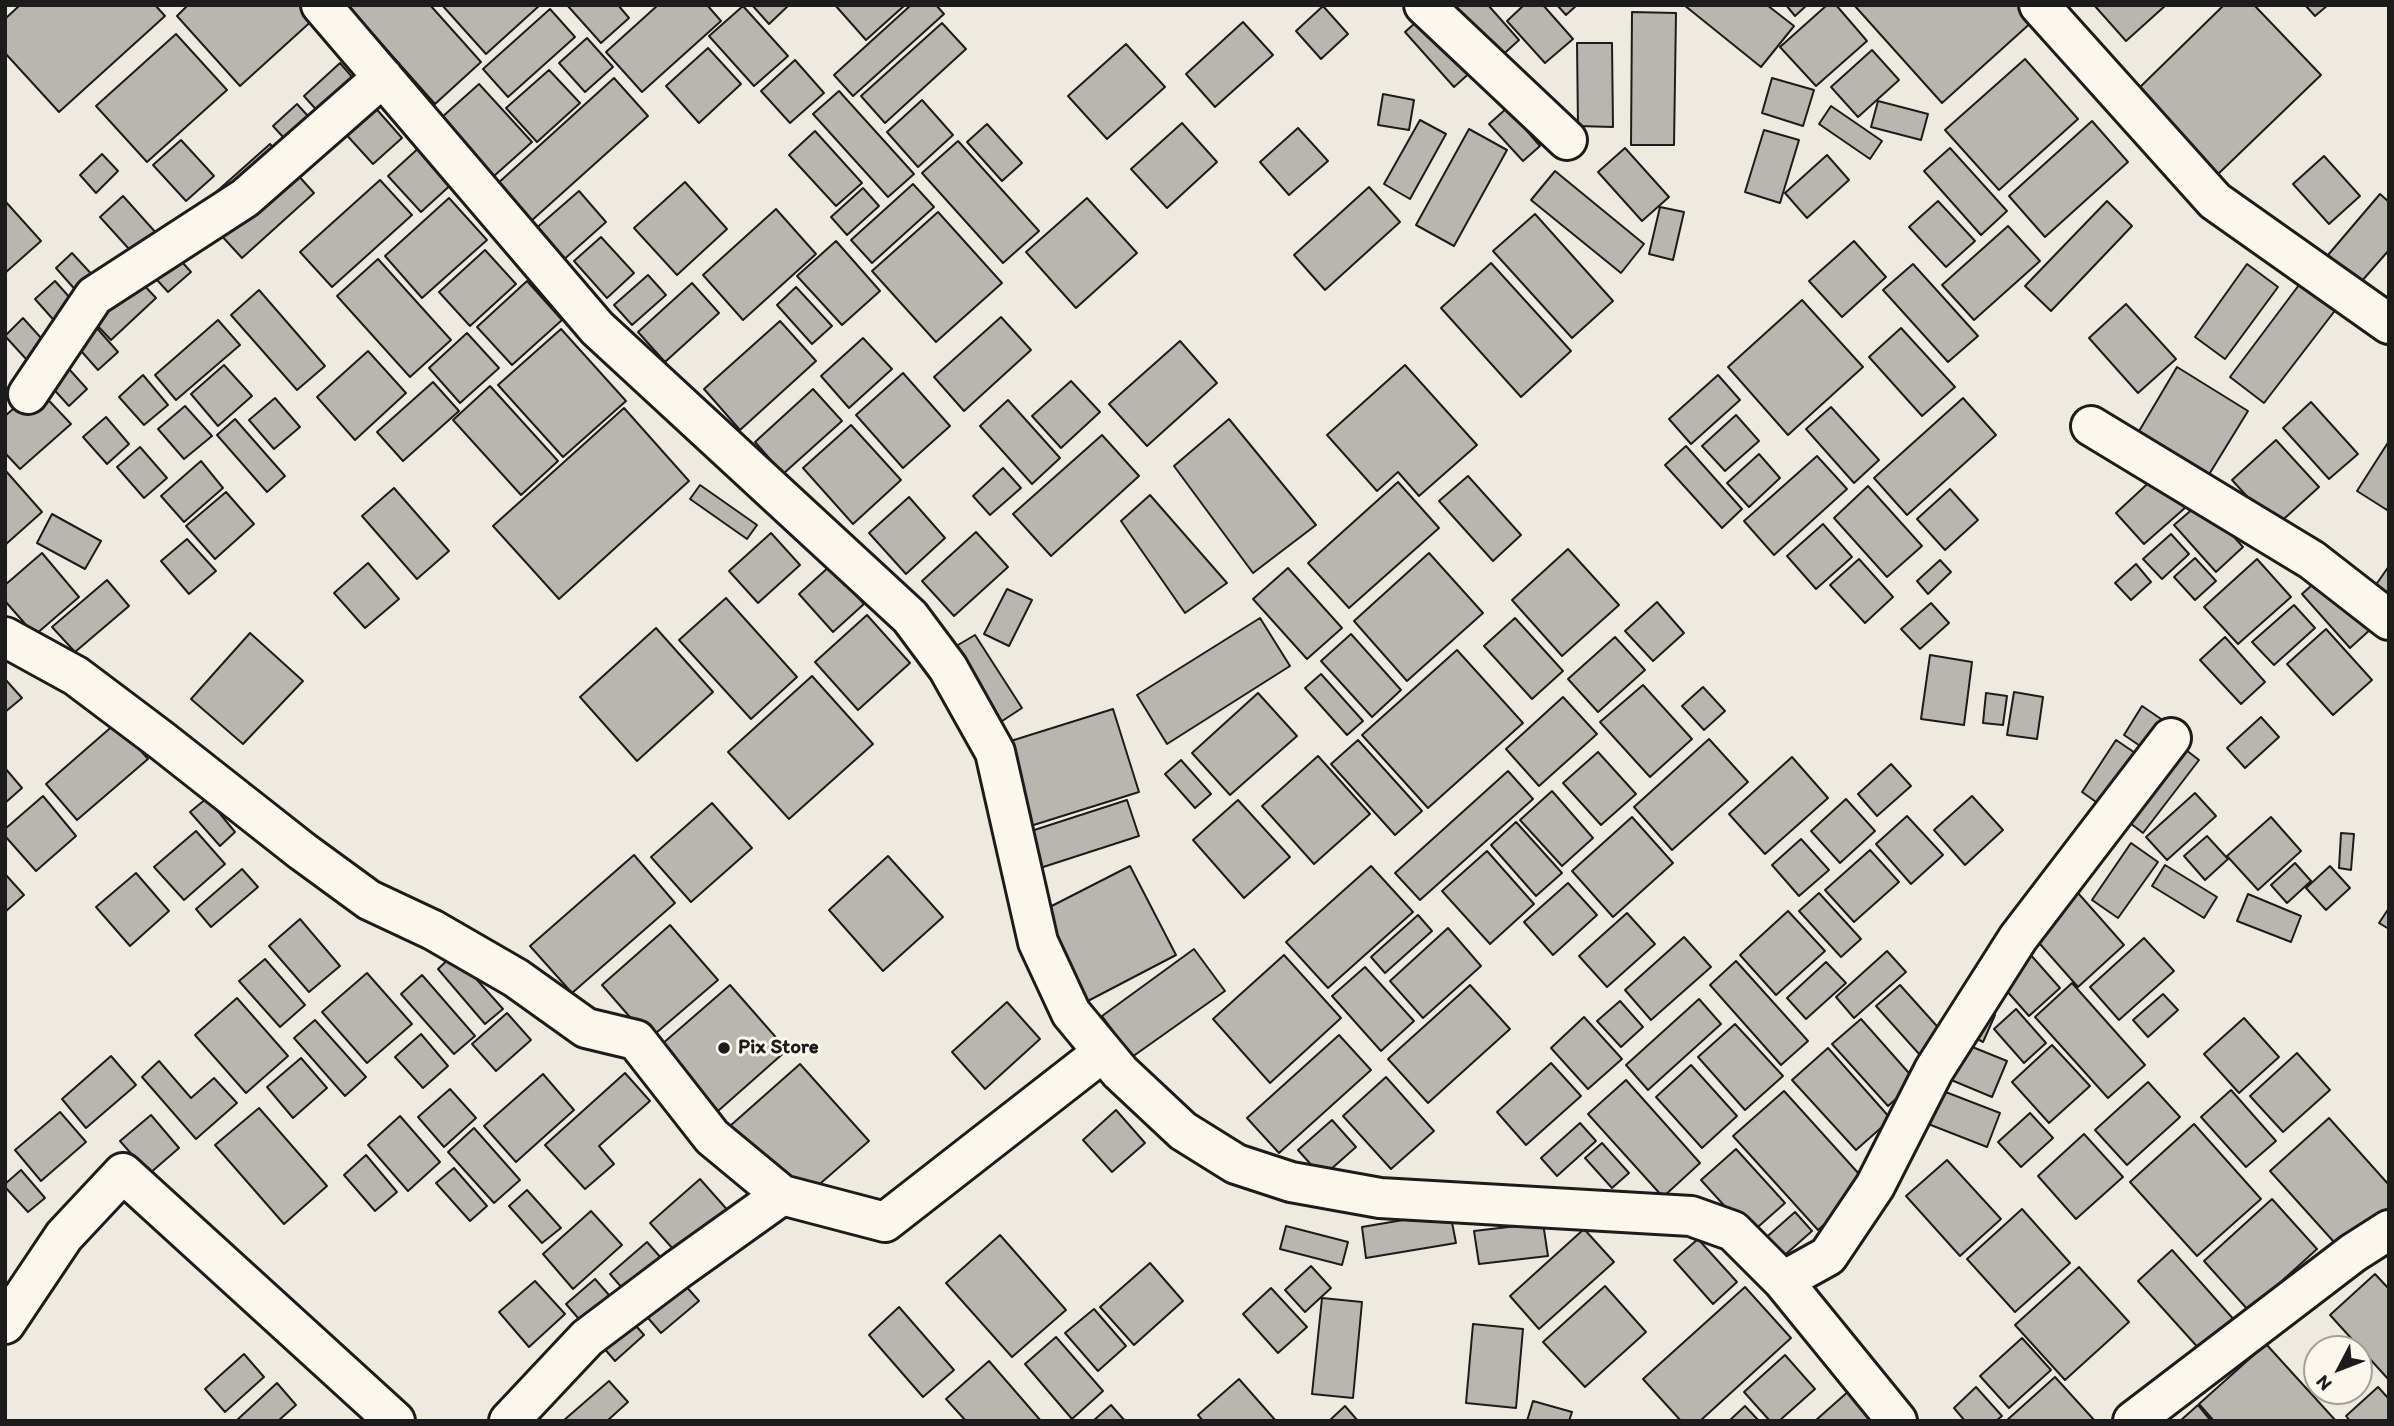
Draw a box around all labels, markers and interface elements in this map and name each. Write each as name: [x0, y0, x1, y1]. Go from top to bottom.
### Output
place label: Pix Store: [738, 1035, 819, 1061]
marker: Pix Store: [716, 1040, 732, 1056]
north arrow: [2303, 1335, 2373, 1405]
text: N: [2311, 1371, 2336, 1396]

